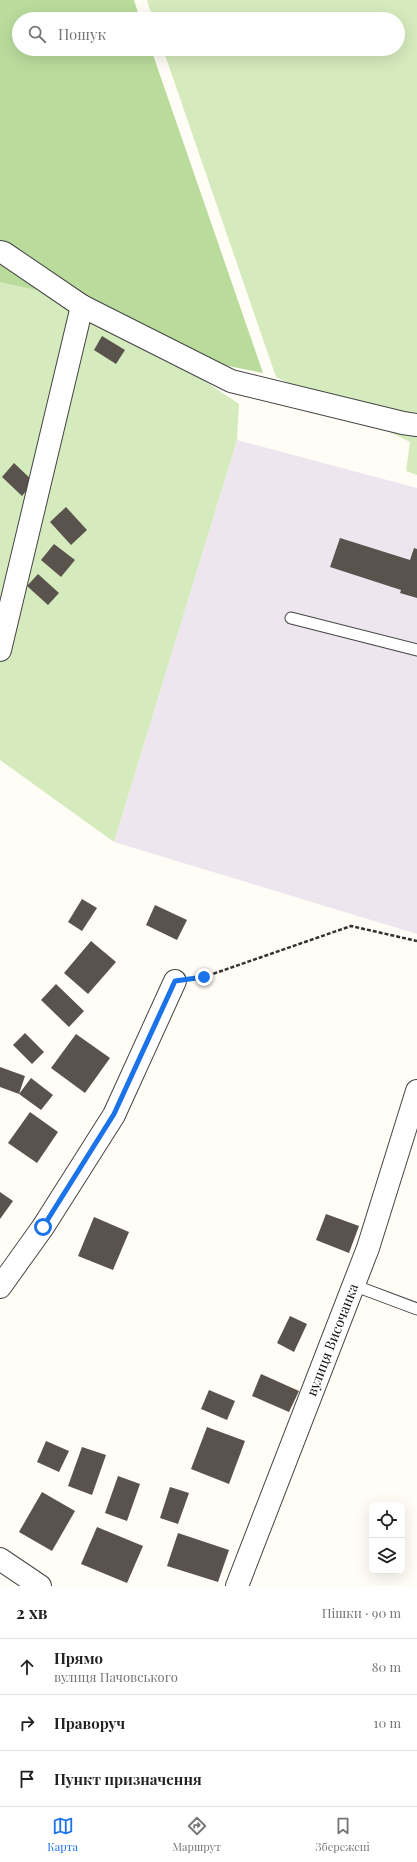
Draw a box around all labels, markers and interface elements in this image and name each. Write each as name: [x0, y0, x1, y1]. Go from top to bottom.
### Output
search box: [12, 12, 405, 56]
icon: search: [26, 23, 48, 45]
text: Пошук: [58, 24, 106, 44]
route end: [195, 968, 213, 986]
route start: [34, 1218, 52, 1236]
street label: вулиця Височанка: [302, 1281, 362, 1399]
map controls: [369, 1502, 405, 1574]
button: locate: [369, 1502, 405, 1538]
button: layers: [369, 1538, 405, 1574]
text: 2 хв: [16, 1601, 48, 1623]
text: Пішки · 90 m: [322, 1604, 401, 1621]
text: Прямо: [54, 1648, 103, 1668]
icon: ahead: [16, 1656, 38, 1678]
text: 80 m: [372, 1658, 401, 1675]
text: вулиця Пачовського: [54, 1668, 178, 1685]
icon: right: [16, 1712, 38, 1734]
text: Праворуч: [54, 1713, 125, 1733]
text: 10 m: [374, 1714, 401, 1731]
icon: arrive: [16, 1768, 38, 1790]
text: Пункт призначення: [54, 1769, 202, 1789]
tab: Карта: [47, 1815, 78, 1854]
tab: Маршрут: [173, 1815, 221, 1854]
tab: Збережені: [316, 1815, 370, 1854]

